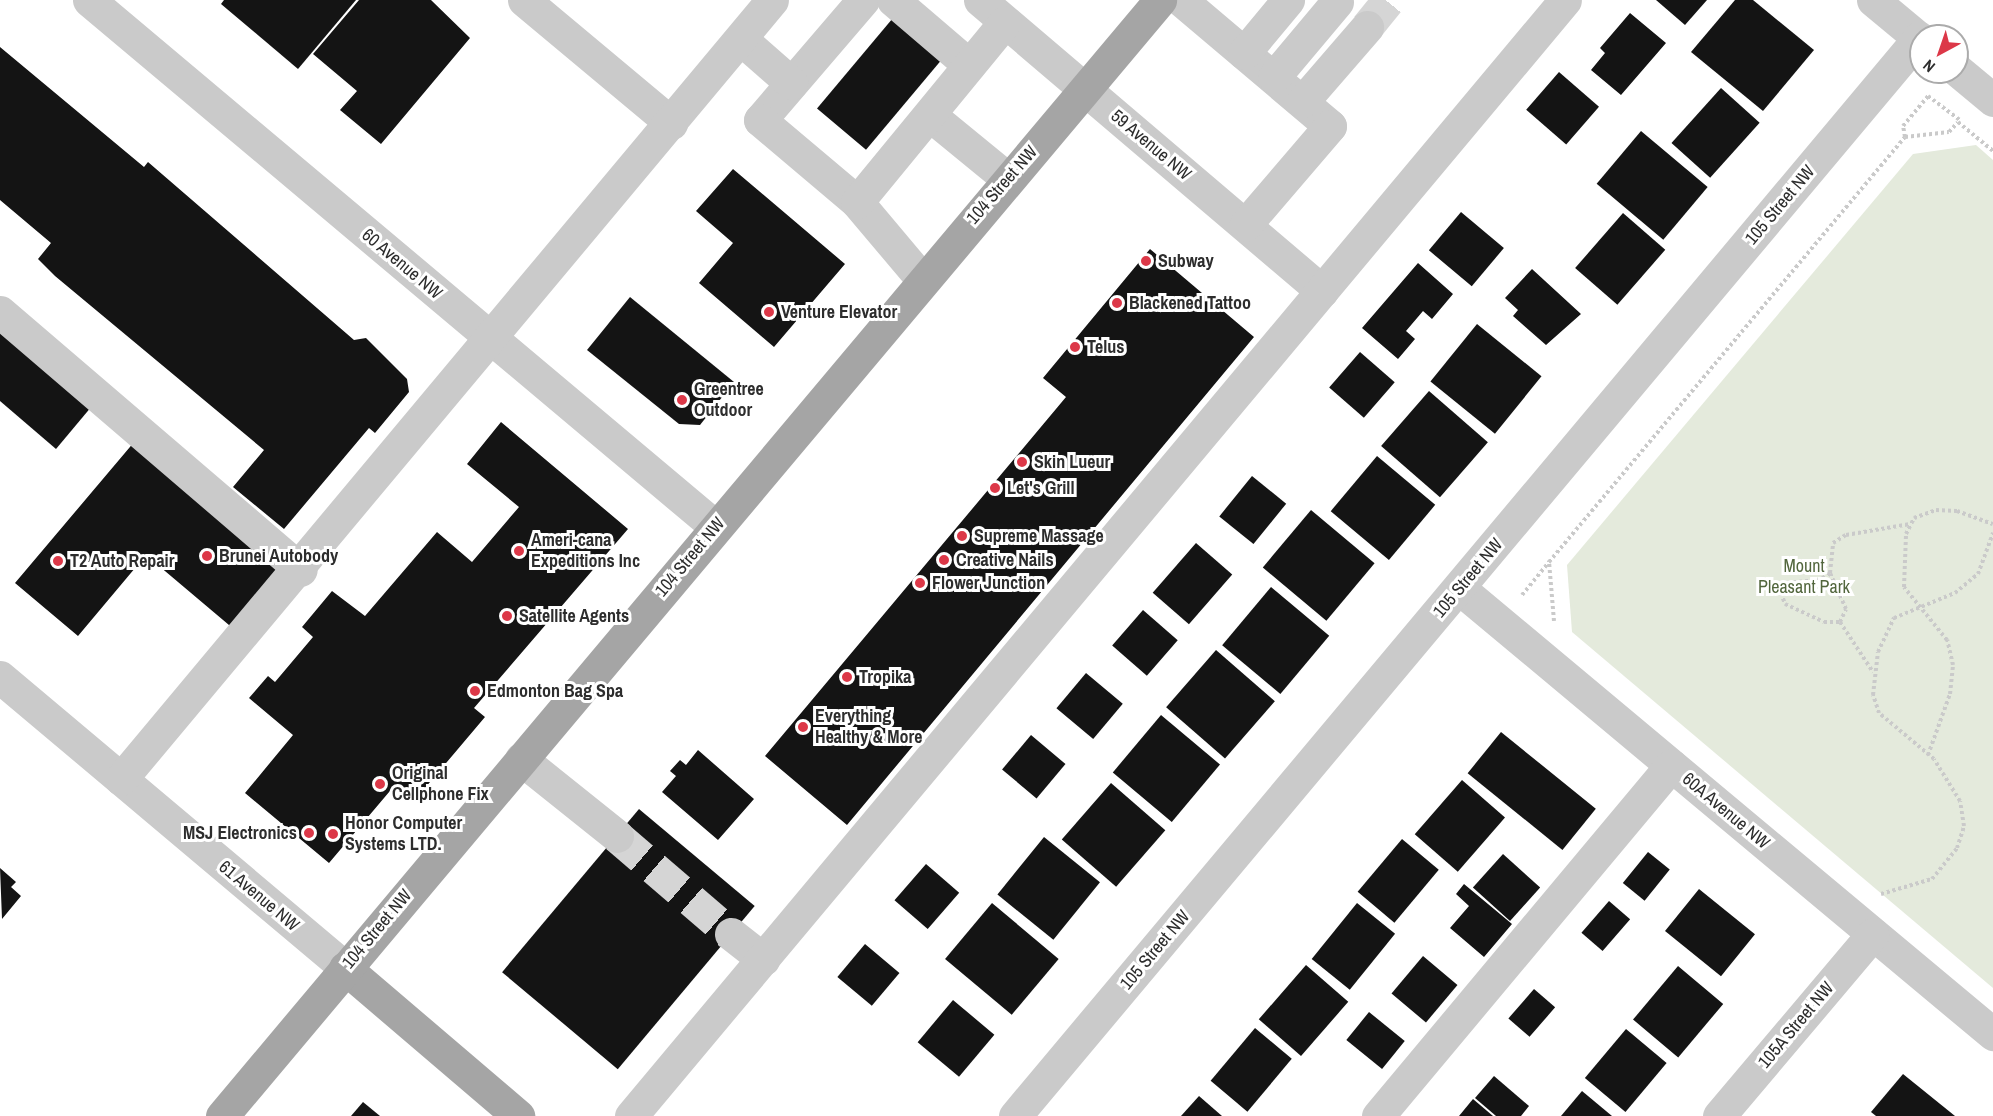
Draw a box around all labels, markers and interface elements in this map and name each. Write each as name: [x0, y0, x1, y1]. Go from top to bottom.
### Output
north arrow: [1909, 24, 1969, 84]
text: N: [1918, 55, 1939, 78]
street label: 59 Avenue NW: [1106, 105, 1196, 185]
street label: 104 Street NW: [962, 141, 1042, 229]
street label: 105 Street NW: [1741, 161, 1819, 249]
street label: 60 Avenue NW: [357, 224, 447, 304]
place label: Subway: [1158, 250, 1214, 272]
marker: Subway: [1139, 254, 1153, 268]
place label: Blackened Tattoo: [1129, 292, 1251, 314]
marker: Blackened Tattoo: [1110, 296, 1124, 310]
place label: Venture Elevator: [781, 301, 897, 323]
marker: Venture Elevator: [762, 305, 776, 319]
place label: Telus: [1087, 336, 1124, 358]
marker: Telus: [1068, 340, 1082, 354]
place label: Greentree Outdoor: [694, 379, 764, 422]
marker: Greentree Outdoor: [675, 393, 689, 407]
place label: Skin Lueur: [1034, 451, 1110, 473]
marker: Skin Lueur: [1015, 455, 1029, 469]
place label: Let's Grill: [1007, 477, 1074, 499]
marker: Let's Grill: [988, 481, 1002, 495]
street label: 104 Street NW: [651, 513, 729, 601]
place label: Supreme Massage: [974, 525, 1104, 547]
marker: Supreme Massage: [955, 529, 969, 543]
place label: Ameri-cana Expeditions Inc: [531, 530, 640, 572]
street label: 105 Street NW: [1429, 534, 1507, 622]
marker: Ameri-cana Expeditions Inc: [512, 544, 526, 558]
place label: Brunei Autobody: [219, 545, 339, 567]
marker: Brunei Autobody: [200, 549, 214, 563]
place label: Creative Nails: [956, 549, 1054, 571]
place label: T2 Auto Repair: [70, 550, 175, 572]
marker: Creative Nails: [937, 553, 951, 567]
marker: T2 Auto Repair: [51, 554, 65, 568]
park label: Mount Pleasant Park: [1758, 556, 1850, 598]
place label: Flower Junction: [932, 572, 1045, 594]
marker: Flower Junction: [913, 576, 927, 590]
place label: Satellite Agents: [519, 605, 630, 627]
marker: Satellite Agents: [500, 609, 514, 623]
place label: Tropika: [859, 666, 912, 688]
marker: Tropika: [840, 670, 854, 684]
place label: Edmonton Bag Spa: [487, 680, 623, 702]
marker: Edmonton Bag Spa: [468, 684, 482, 698]
place label: Everything Healthy & More: [815, 706, 922, 748]
marker: Everything Healthy & More: [796, 720, 810, 734]
place label: Original Cellphone Fix: [392, 763, 489, 806]
street label: 60A Avenue NW: [1677, 768, 1775, 854]
marker: Original Cellphone Fix: [373, 777, 387, 791]
place label: Honor Computer Systems LTD.: [345, 813, 462, 856]
place label: MSJ Electronics: [183, 822, 297, 844]
marker: MSJ Electronics: [302, 826, 316, 840]
marker: Honor Computer Systems LTD.: [326, 827, 340, 841]
street label: 61 Avenue NW: [214, 856, 304, 936]
street label: 104 Street NW: [338, 885, 416, 973]
street label: 105 Street NW: [1116, 906, 1194, 994]
street label: 105A Street NW: [1753, 977, 1839, 1073]

